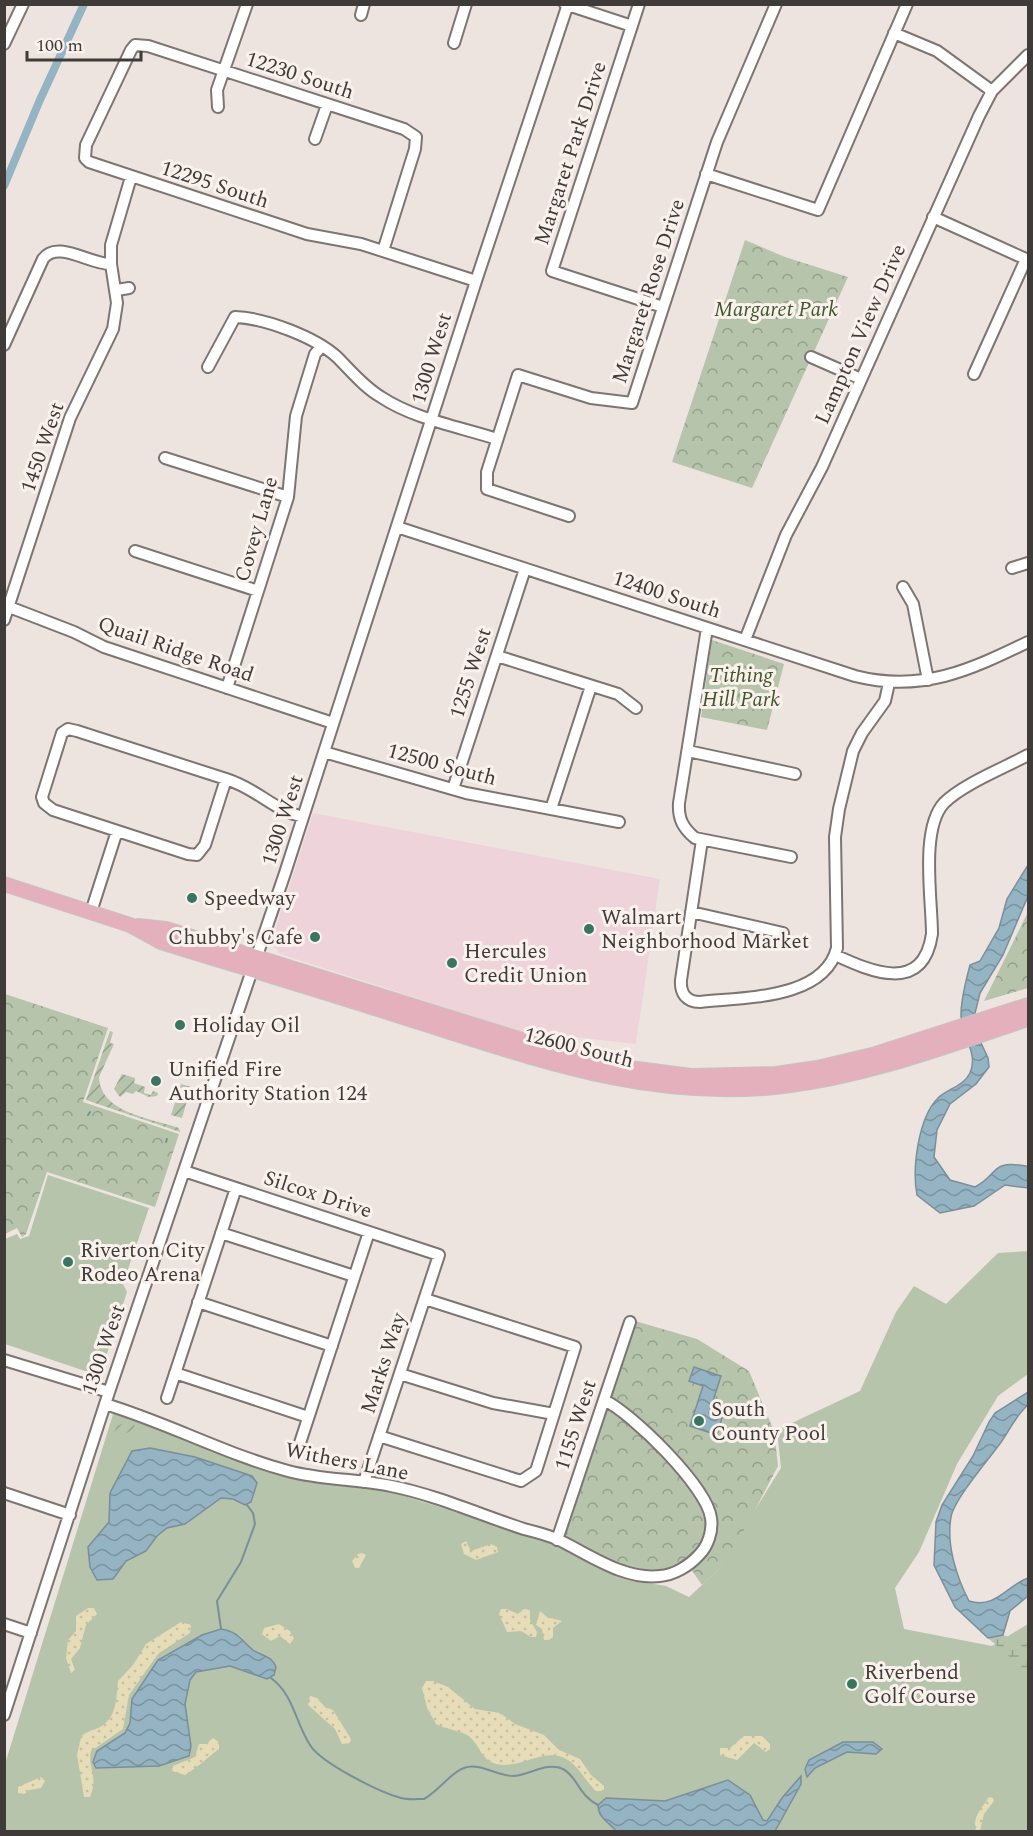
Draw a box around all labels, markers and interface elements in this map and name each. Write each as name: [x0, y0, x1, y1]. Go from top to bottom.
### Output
scale bar: [27, 24, 141, 62]
text: 100 m: [36, 32, 83, 59]
street label: 12230 South: [241, 43, 358, 108]
street label: Margaret Park Drive: [526, 57, 616, 249]
street label: 12295 South: [156, 152, 273, 217]
street label: Margaret Rose Drive: [604, 195, 694, 388]
street label: Lampton View Drive: [807, 239, 915, 430]
park label: Margaret Park: [714, 294, 838, 326]
street label: 1300 West: [403, 309, 461, 408]
street label: 1450 West: [13, 398, 73, 497]
street label: Covey Lane: [227, 473, 287, 586]
street label: 12400 South: [608, 562, 725, 627]
street label: Quail Ridge Road: [93, 608, 258, 692]
street label: 1255 West: [441, 624, 501, 723]
park label: Tithing Hill Park: [702, 660, 780, 716]
street label: 12500 South: [383, 735, 500, 795]
street label: 1300 West: [253, 771, 313, 870]
place label: Speedway: [204, 883, 296, 915]
marker: Speedway: [185, 891, 199, 905]
place label: Walmart Neighborhood Market: [601, 902, 809, 958]
place label: Chubby's Cafe: [168, 922, 303, 954]
marker: Walmart Neighborhood Market: [582, 922, 596, 936]
marker: Chubby's Cafe: [308, 930, 322, 944]
place label: Hercules Credit Union: [464, 936, 588, 992]
marker: Hercules Credit Union: [445, 956, 459, 970]
place label: Holiday Oil: [192, 1010, 300, 1042]
marker: Holiday Oil: [173, 1018, 187, 1032]
street label: 12600 South: [520, 1019, 637, 1077]
place label: Unified Fire Authority Station 124: [168, 1054, 368, 1110]
marker: Unified Fire Authority Station 124: [149, 1074, 163, 1088]
street label: Silcox Drive: [259, 1162, 376, 1228]
place label: Riverton City Rodeo Arena: [80, 1235, 206, 1291]
marker: Riverton City Rodeo Arena: [61, 1255, 75, 1269]
street label: 1300 West: [74, 1300, 134, 1399]
street label: Marks Way: [353, 1308, 416, 1418]
street label: 1155 West: [546, 1376, 606, 1475]
place label: South County Pool: [711, 1394, 826, 1450]
marker: South County Pool: [692, 1414, 706, 1428]
street label: Withers Lane: [282, 1434, 411, 1490]
place label: Riverbend Golf Course: [864, 1657, 976, 1713]
marker: Riverbend Golf Course: [845, 1677, 859, 1691]

